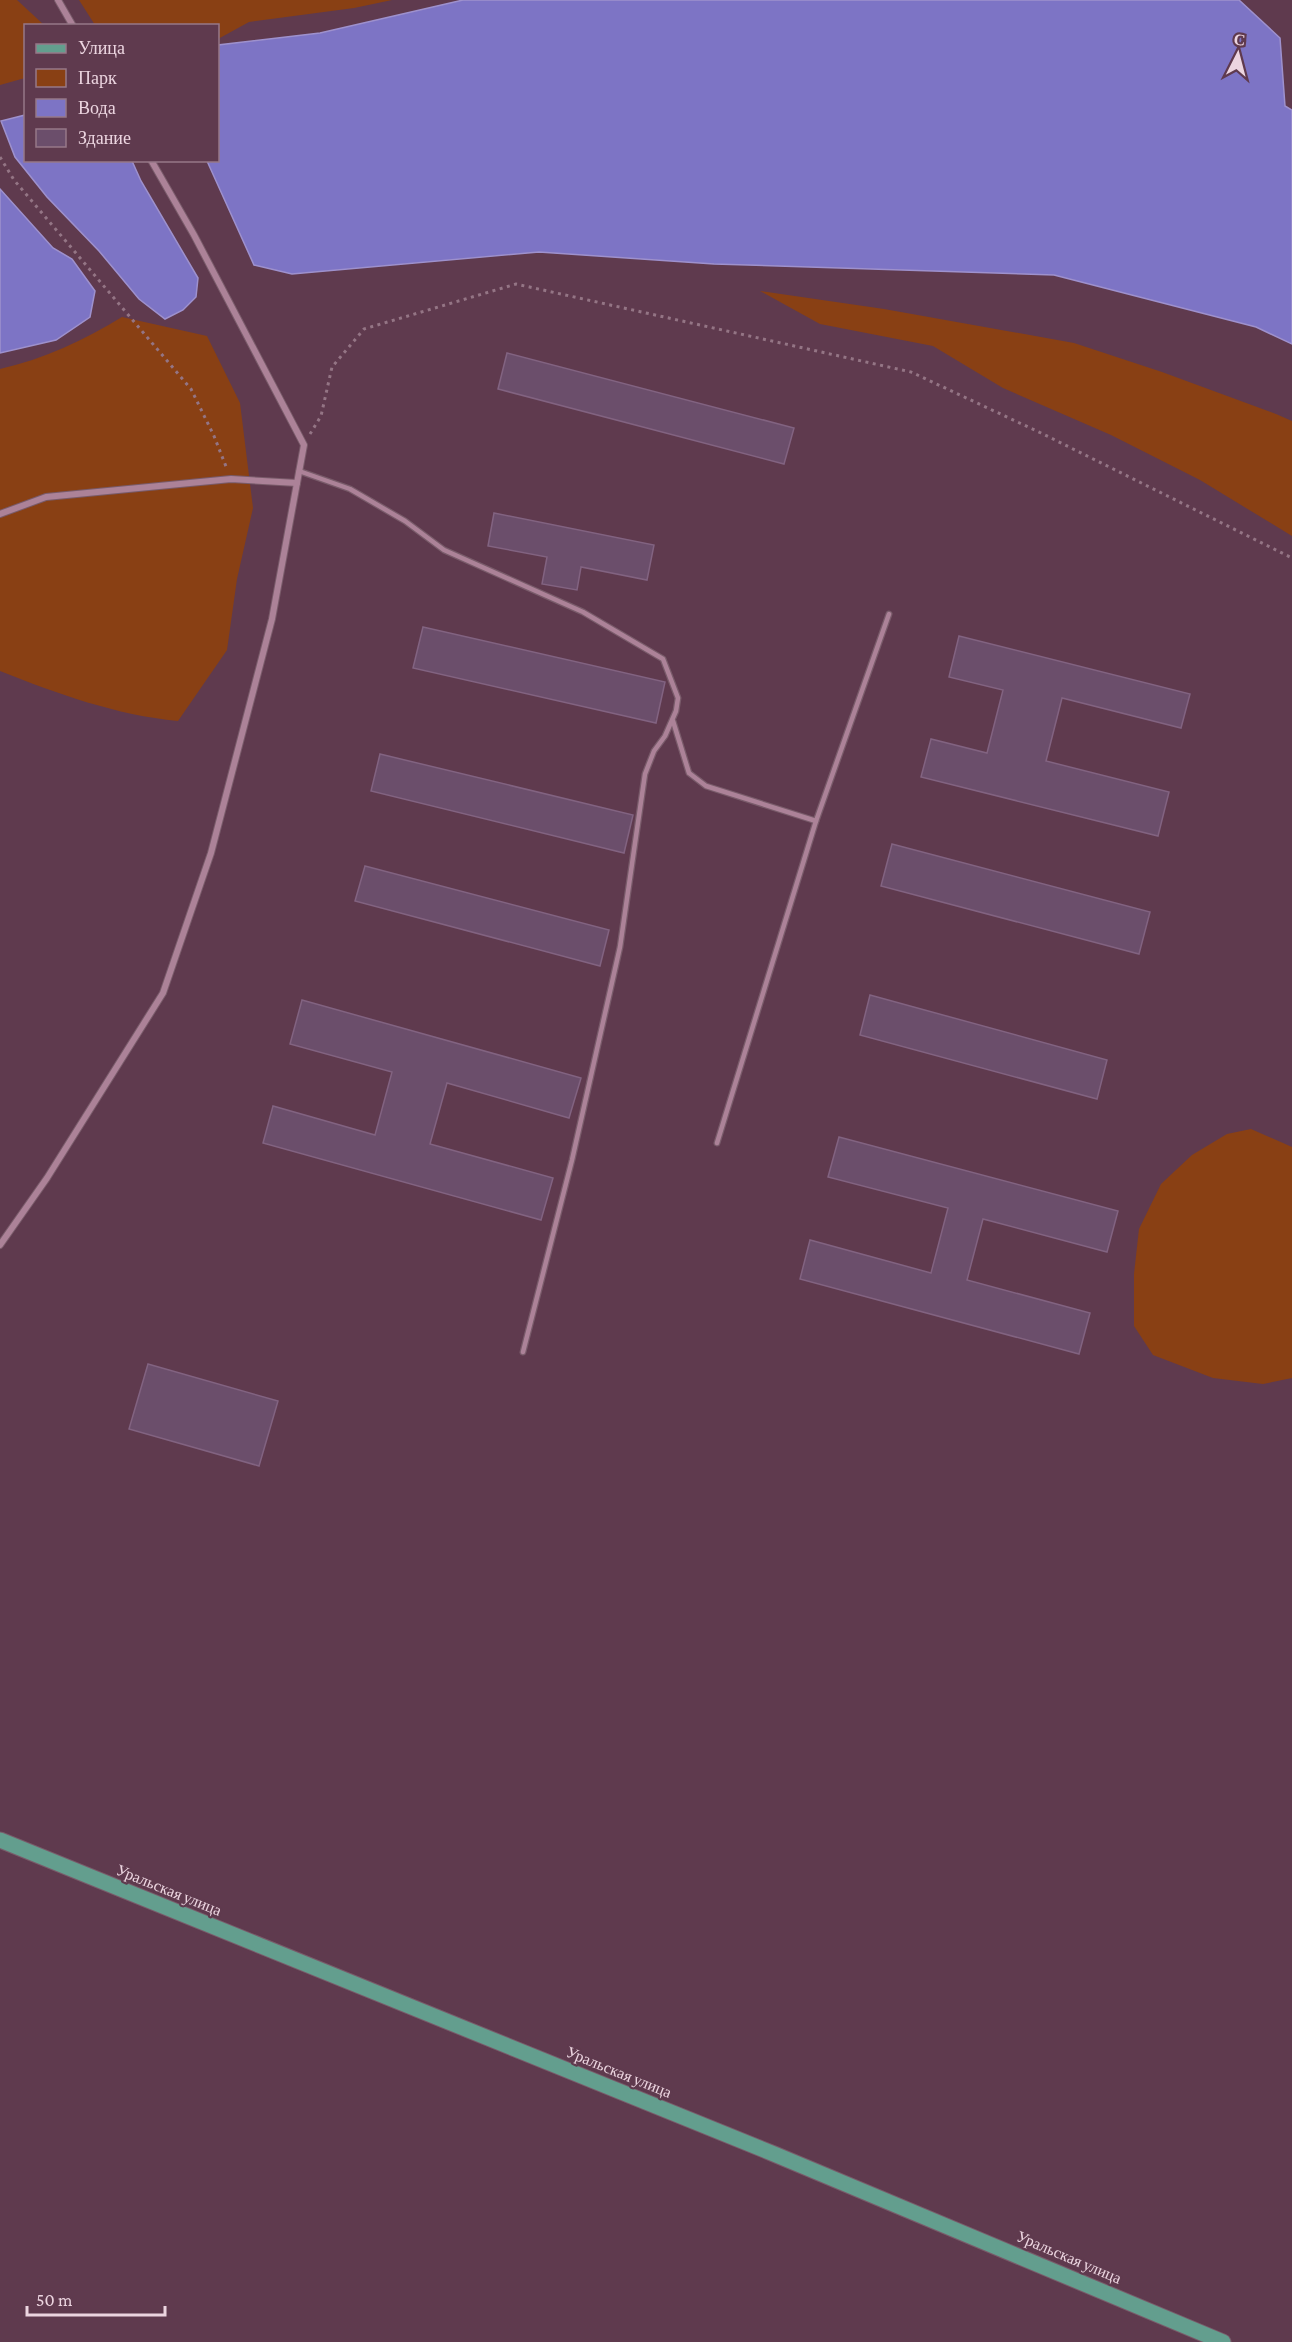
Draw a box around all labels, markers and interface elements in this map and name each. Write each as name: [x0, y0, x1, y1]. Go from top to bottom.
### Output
legend: [24, 24, 219, 162]
north arrow: [1208, 24, 1268, 84]
text: С: [1233, 31, 1246, 49]
text: Улица: [78, 38, 125, 58]
text: Парк: [78, 68, 117, 88]
text: Вода: [78, 98, 116, 118]
text: Здание: [78, 128, 131, 148]
street label: Уральская улица: [113, 1861, 224, 1920]
street label: Уральская улица: [563, 2043, 674, 2102]
street label: Уральская улица: [1014, 2227, 1124, 2288]
scale bar: [27, 2279, 165, 2317]
text: 50 m: [36, 2290, 73, 2310]

